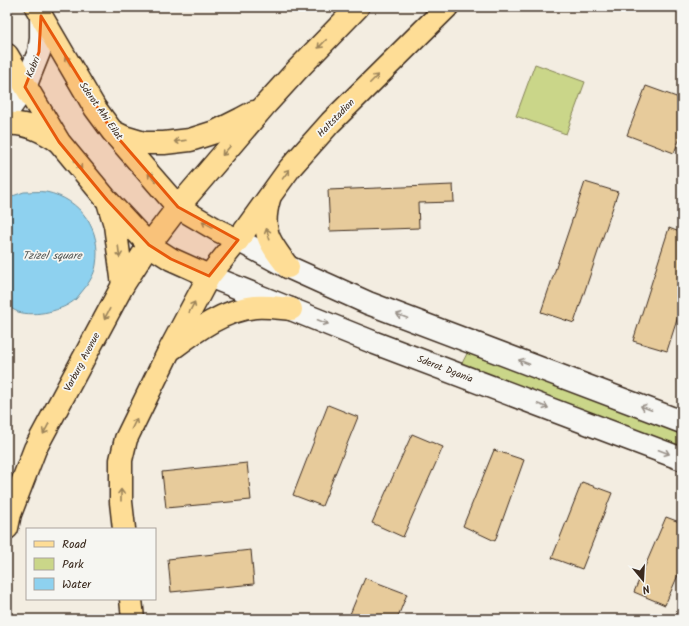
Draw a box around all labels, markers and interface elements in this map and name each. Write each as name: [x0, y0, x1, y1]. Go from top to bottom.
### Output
one-way arrow: [318, 39, 327, 49]
street label: Kabri: [22, 53, 45, 80]
one-way arrow: [63, 55, 71, 67]
one-way arrow: [369, 74, 379, 84]
street label: Sderot Ahi Eilat: [75, 79, 127, 143]
street label: HaItstadion: [313, 95, 359, 141]
one-way arrow: [174, 137, 187, 145]
one-way arrow: [221, 146, 230, 156]
one-way arrow: [73, 160, 82, 171]
one-way arrow: [281, 169, 290, 180]
one-way arrow: [148, 172, 157, 183]
one-way arrow: [201, 220, 213, 228]
one-way arrow: [264, 228, 271, 241]
one-way arrow: [116, 245, 123, 258]
water label: Tzizel square: [22, 247, 83, 265]
one-way arrow: [189, 302, 196, 314]
one-way arrow: [103, 308, 111, 320]
one-way arrow: [397, 312, 409, 320]
one-way arrow: [317, 319, 329, 326]
street label: Varburg Avenue: [60, 329, 105, 394]
street label: Sderot Dgania: [415, 351, 476, 387]
one-way arrow: [517, 358, 530, 365]
one-way arrow: [536, 402, 548, 410]
one-way arrow: [640, 403, 652, 411]
one-way arrow: [130, 418, 138, 430]
one-way arrow: [42, 423, 50, 435]
one-way arrow: [658, 448, 670, 456]
one-way arrow: [117, 489, 125, 502]
legend: [26, 528, 156, 600]
text: Road: [62, 535, 87, 554]
text: Park: [62, 555, 84, 574]
north arrow: [623, 560, 663, 600]
text: Water: [62, 575, 92, 594]
text: N: [640, 579, 652, 598]

